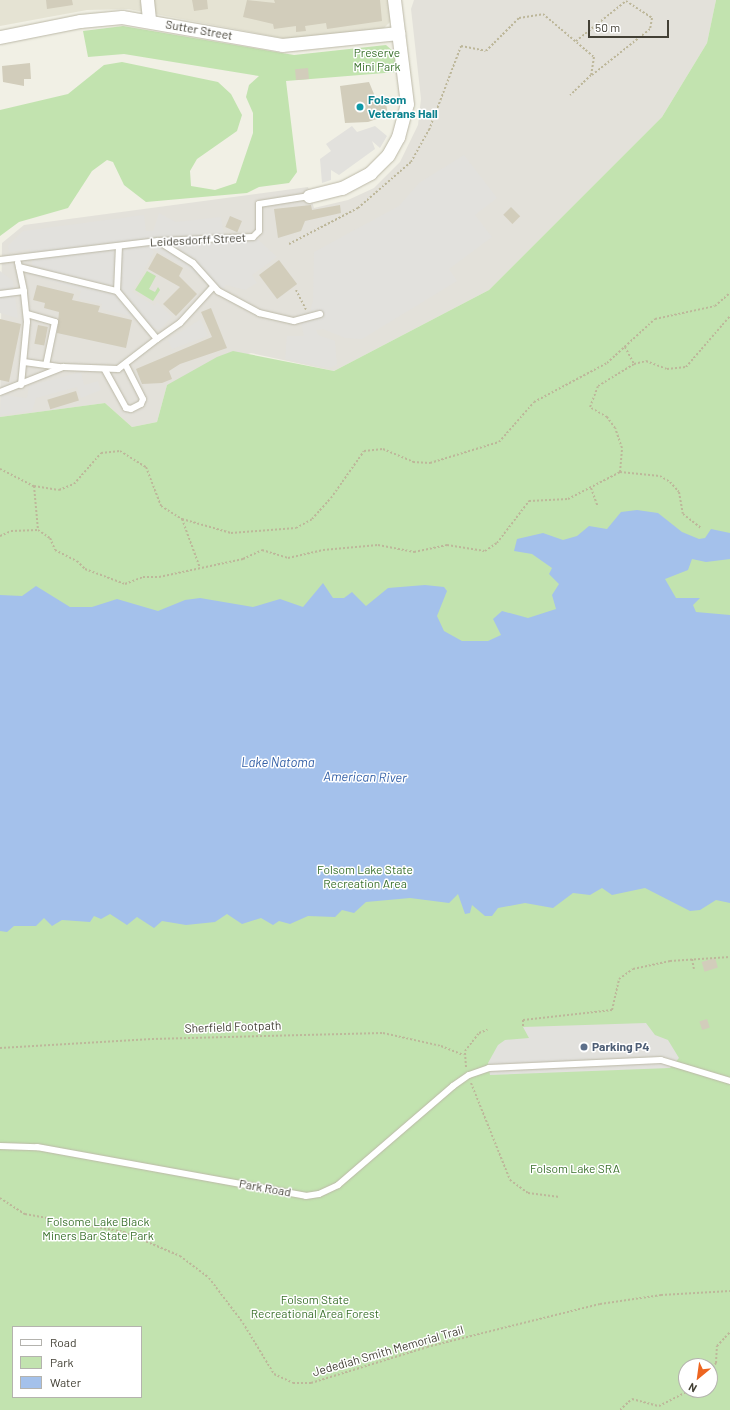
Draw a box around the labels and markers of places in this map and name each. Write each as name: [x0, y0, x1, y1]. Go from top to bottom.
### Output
place label: Folsom Veterans Hall: [368, 93, 438, 121]
marker: Folsom Veterans Hall: [355, 102, 365, 112]
place label: Parking P4: [592, 1040, 650, 1054]
marker: Parking P4: [579, 1042, 589, 1052]

